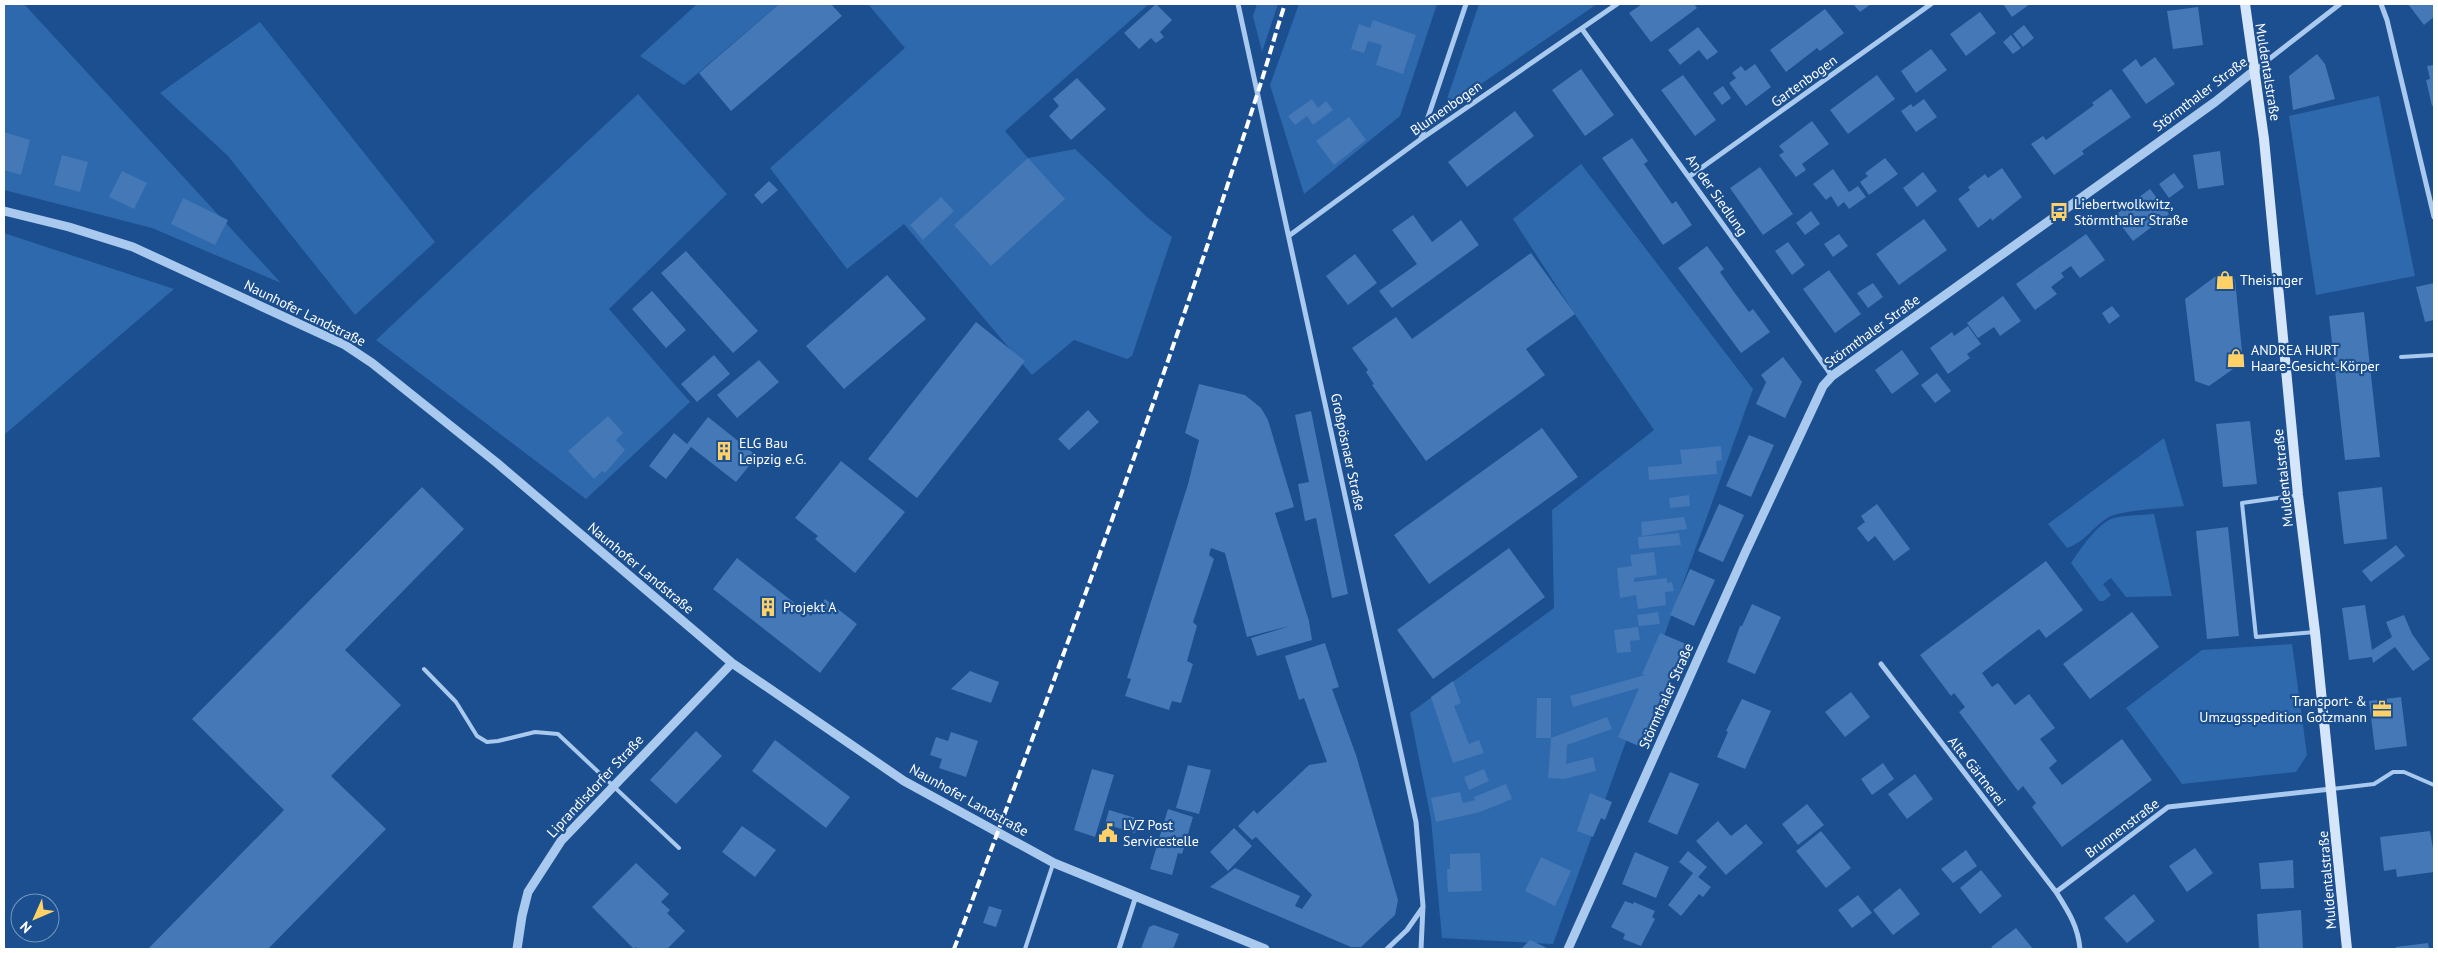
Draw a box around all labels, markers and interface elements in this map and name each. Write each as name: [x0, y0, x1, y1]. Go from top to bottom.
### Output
street label: Muldentalstraße: [2251, 22, 2285, 122]
street label: Gartenbogen: [1767, 51, 1841, 111]
street label: Störmthaler Straße: [2149, 53, 2251, 135]
street label: Blumenbogen: [1407, 77, 1485, 139]
street label: An der Siedlung: [1682, 151, 1752, 239]
place label: Liebertwolkwitz, Störmthaler Straße: [2074, 195, 2188, 229]
bus stop icon: Liebertwolkwitz, Störmthaler Straße: [2048, 201, 2070, 223]
shop icon: Theisinger: [2214, 269, 2236, 291]
place label: Theisinger: [2240, 271, 2303, 289]
street label: Naunhofer Landstraße: [241, 276, 369, 350]
street label: Störmthaler Straße: [1821, 290, 1923, 372]
place label: ANDREA HURT Haare-Gesicht-Körper: [2251, 341, 2380, 375]
shop icon: ANDREA HURT Haare-Gesicht-Körper: [2225, 347, 2247, 369]
street label: Großpösnaer Straße: [1327, 392, 1369, 512]
street label: Muldentalstraße: [2269, 428, 2297, 528]
place label: ELG Bau Leipzig e.G.: [739, 434, 807, 468]
building icon: ELG Bau Leipzig e.G.: [713, 440, 735, 462]
street label: Naunhofer Landstraße: [584, 518, 698, 618]
building icon: Projekt A: [757, 596, 779, 618]
place label: Projekt A: [783, 598, 837, 616]
street label: Störmthaler Straße: [1635, 640, 1697, 752]
place label: Transport- & Umzugsspedition Gotzmann: [2199, 692, 2367, 726]
office icon: Transport- & Umzugsspedition Gotzmann: [2371, 698, 2393, 720]
street label: Liprandisdorfer Straße: [543, 731, 647, 841]
street label: Alte Gärtnerei: [1944, 733, 2010, 809]
street label: Naunhofer Landstraße: [906, 760, 1032, 840]
street label: Brunnenstraße: [2081, 794, 2163, 862]
place label: LVZ Post Servicestelle: [1123, 816, 1199, 850]
public building icon: LVZ Post Servicestelle: [1097, 822, 1119, 844]
street label: Muldentalstraße: [2314, 830, 2340, 930]
north arrow: [10, 893, 60, 943]
text: N: [16, 918, 35, 937]

